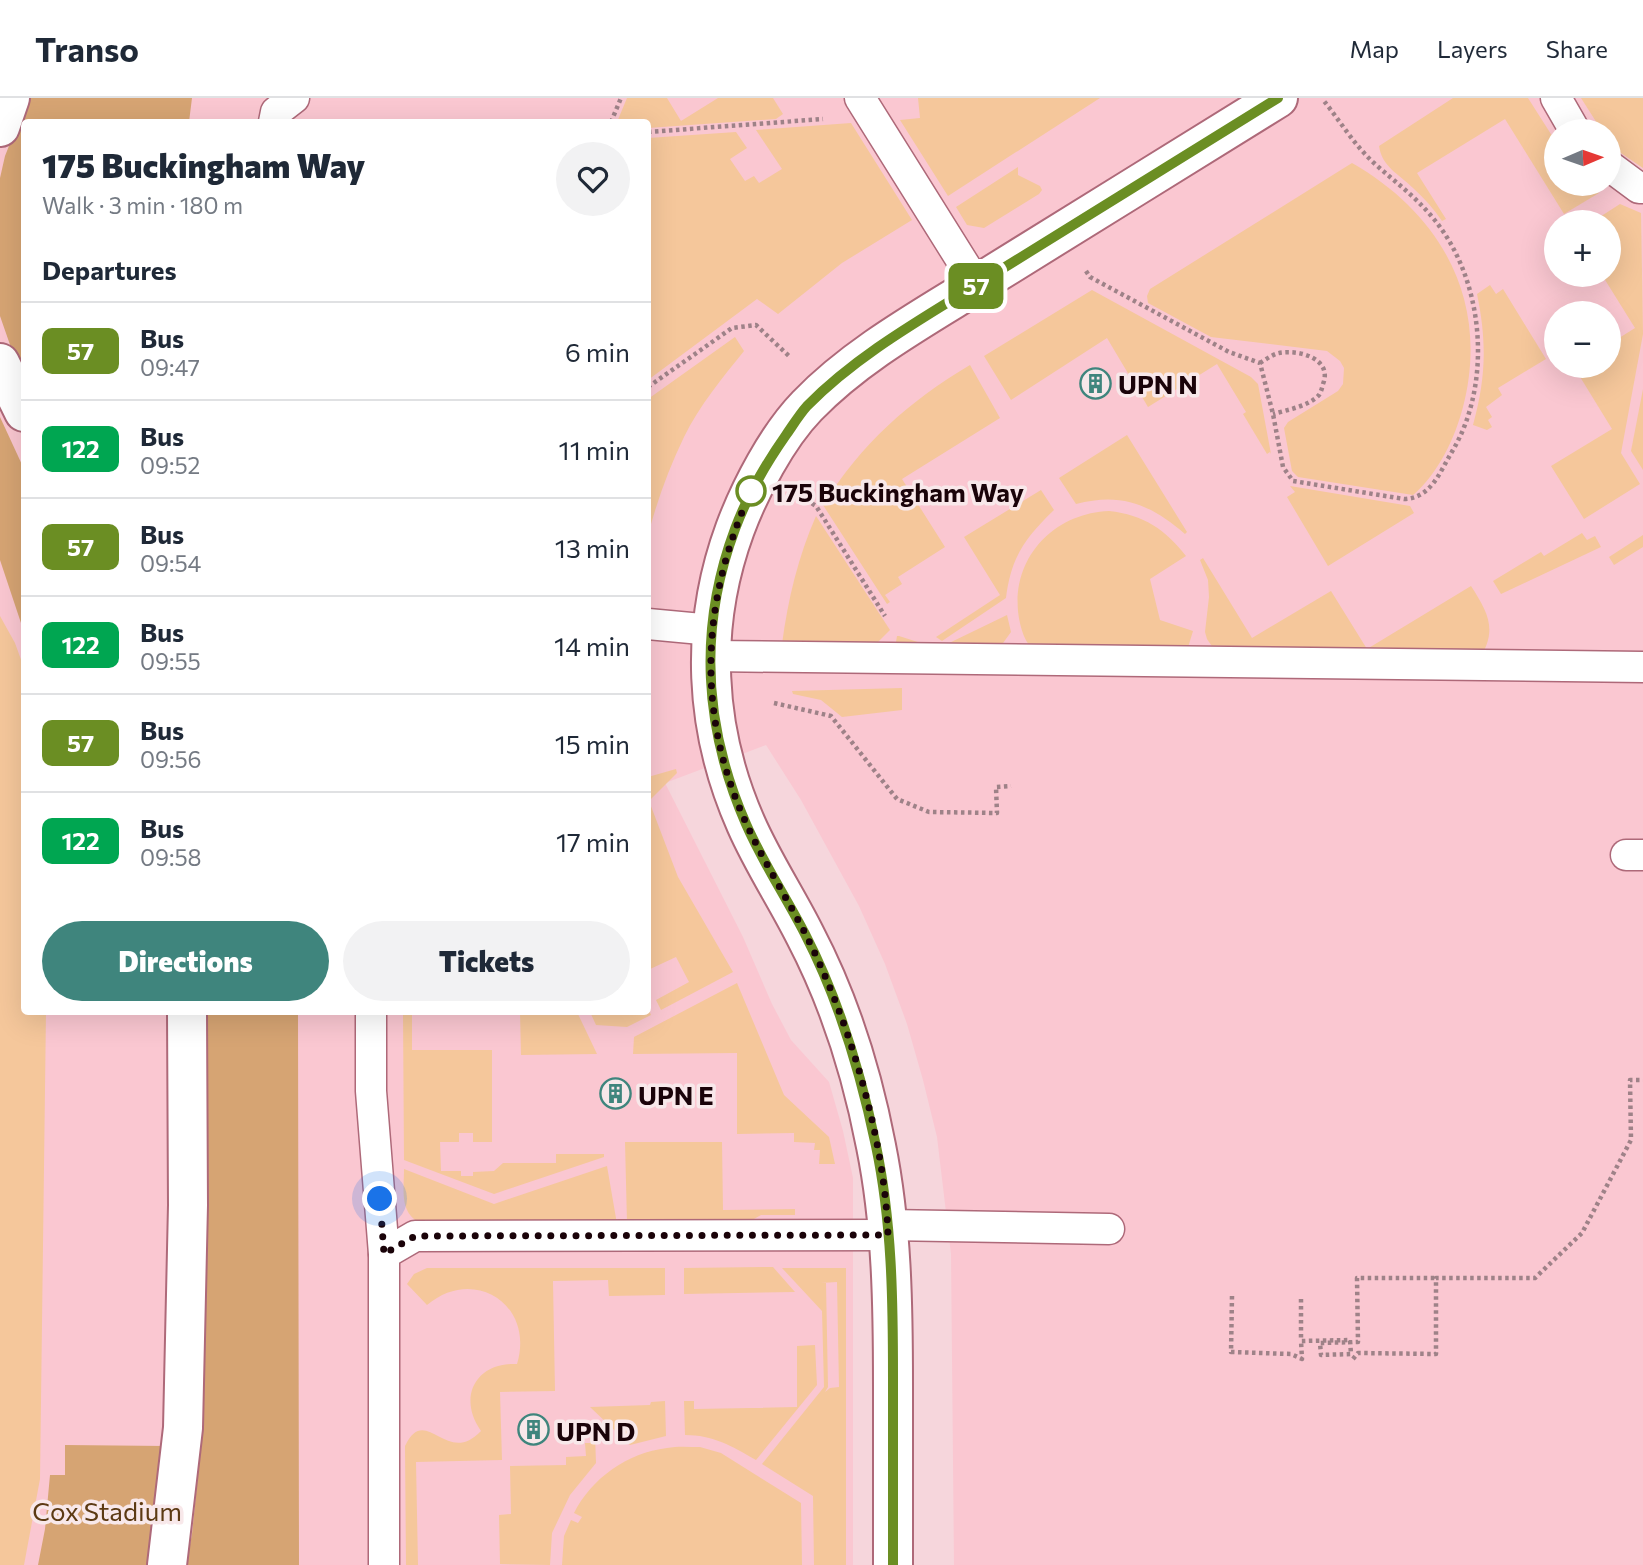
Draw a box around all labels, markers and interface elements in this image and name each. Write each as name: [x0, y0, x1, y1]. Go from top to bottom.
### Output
text: Transo: [35, 28, 139, 69]
text: Map: [1350, 34, 1399, 63]
text: Layers: [1437, 34, 1508, 63]
text: Share: [1546, 34, 1608, 63]
north arrow: [1544, 119, 1620, 196]
map controls: [1544, 119, 1621, 378]
button: heart: [556, 142, 630, 216]
text: 175 Buckingham Way: [42, 144, 365, 185]
text: Walk · 3 min · 180 m: [42, 191, 243, 219]
button: +: [1544, 210, 1621, 287]
text: Departures: [42, 254, 177, 285]
line badge: 57: [944, 263, 1007, 309]
text: 57: [962, 271, 990, 300]
button: −: [1544, 301, 1621, 378]
text: Bus: [140, 322, 184, 353]
text: 57: [67, 336, 94, 365]
text: 6 min: [565, 336, 630, 367]
text: 09:47: [140, 353, 200, 381]
building icon: UPN N: [1078, 366, 1112, 400]
place label: UPN N: [1118, 368, 1198, 399]
text: Bus: [140, 420, 184, 451]
text: 122: [61, 434, 100, 463]
text: 11 min: [559, 434, 630, 465]
text: 09:52: [140, 451, 200, 479]
marker: 175 Buckingham Way: [736, 476, 766, 506]
place label: 175 Buckingham Way: [772, 476, 1024, 507]
text: Bus: [140, 518, 184, 549]
text: 57: [67, 532, 94, 561]
text: 13 min: [555, 532, 630, 563]
text: 09:54: [140, 549, 201, 577]
text: Bus: [140, 616, 184, 647]
text: 122: [61, 630, 100, 659]
text: 14 min: [554, 630, 630, 661]
text: 09:55: [140, 647, 201, 675]
text: Bus: [140, 714, 184, 745]
text: 57: [67, 728, 94, 757]
text: 15 min: [555, 728, 630, 759]
text: 09:56: [140, 745, 202, 773]
text: Bus: [140, 812, 184, 843]
text: 122: [61, 826, 100, 855]
text: 17 min: [556, 826, 630, 857]
text: 09:58: [140, 843, 202, 871]
button: Directions: [42, 921, 329, 1001]
button: Tickets: [343, 921, 630, 1001]
building icon: UPN E: [598, 1077, 632, 1111]
place label: UPN E: [638, 1079, 714, 1110]
your location: [362, 1181, 397, 1216]
building icon: UPN D: [516, 1413, 550, 1447]
place label: UPN D: [556, 1415, 635, 1446]
park label: Cox Stadium: [32, 1495, 182, 1526]

